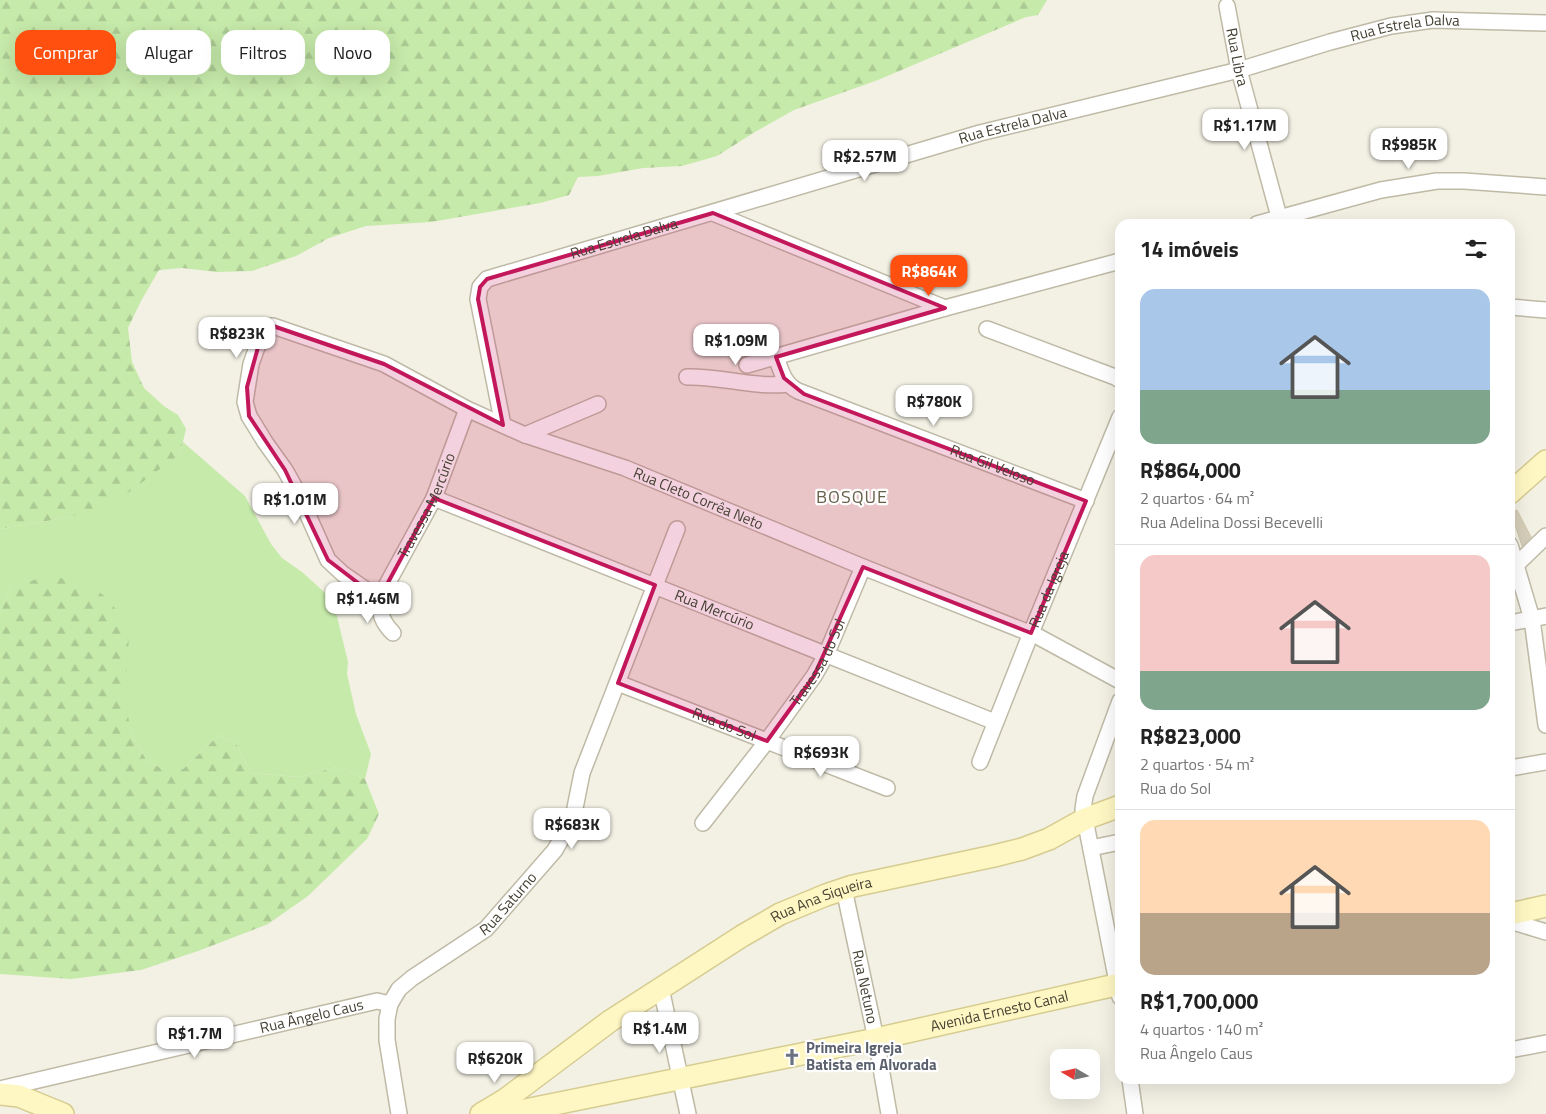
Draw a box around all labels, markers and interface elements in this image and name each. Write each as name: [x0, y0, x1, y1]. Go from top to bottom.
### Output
street label: Rua Estrela Dalva: [1348, 8, 1461, 47]
street label: Rua Libra: [1220, 26, 1255, 89]
chip: Comprar: [15, 30, 116, 75]
chip: Alugar: [126, 30, 211, 75]
chip: Filtros: [221, 30, 305, 75]
chip: Novo: [315, 30, 390, 75]
street label: Rua Estrela Dalva: [956, 100, 1070, 150]
pin: R$1.17M: [1199, 108, 1291, 151]
text: R$1.17M: [1213, 113, 1277, 137]
pin: R$985K: [1368, 128, 1450, 170]
text: R$985K: [1381, 132, 1437, 156]
pin: R$2.57M: [819, 140, 911, 182]
text: R$2.57M: [833, 144, 897, 168]
street label: Rua Estrela Dalva: [567, 211, 681, 265]
text: 14 imóveis: [1140, 233, 1239, 265]
icon: filters: [1462, 235, 1490, 263]
pin: R$864K: [888, 254, 970, 297]
text: R$864K: [901, 259, 957, 283]
pin: R$823K: [196, 316, 278, 359]
text: R$823K: [209, 321, 265, 345]
icon: home: [1270, 322, 1360, 412]
pin: R$1.09M: [690, 324, 782, 366]
text: R$1.09M: [704, 328, 768, 352]
pin: R$780K: [893, 384, 975, 427]
text: R$780K: [906, 389, 962, 413]
street label: Rua Gil Veloso: [947, 438, 1039, 492]
street label: Travessa Mercúrio: [391, 449, 461, 562]
text: R$864,000: [1140, 454, 1241, 486]
street label: Rua Cleto Corrêa Neto: [630, 461, 767, 535]
pin: R$1.01M: [249, 482, 341, 525]
district label: BOSQUE: [816, 483, 888, 510]
text: 2 quartos · 64 m²: [1140, 486, 1254, 510]
text: R$1.01M: [263, 487, 327, 511]
text: Rua Adelina Dossi Becevelli: [1140, 510, 1323, 534]
street label: Rua da Igreja: [1022, 547, 1075, 631]
pin: R$1.46M: [322, 582, 414, 624]
street label: Rua Mercúrio: [671, 583, 758, 636]
text: R$1.46M: [336, 586, 400, 610]
icon: home: [1270, 587, 1360, 677]
street label: Travessa do Sol: [784, 615, 851, 711]
street label: Rua do Sol: [689, 701, 760, 747]
text: R$823,000: [1140, 720, 1241, 752]
pin: R$693K: [780, 736, 862, 778]
text: R$693K: [793, 740, 849, 764]
text: 2 quartos · 54 m²: [1140, 752, 1254, 776]
text: Rua do Sol: [1140, 776, 1211, 800]
pin: R$683K: [531, 808, 613, 850]
text: R$683K: [544, 812, 600, 836]
icon: home: [1270, 852, 1360, 942]
street label: Rua Saturno: [475, 866, 542, 941]
street label: Rua Ana Siqueira: [766, 870, 874, 928]
street label: Rua Netuno: [846, 948, 884, 1026]
street label: Avenida Ernesto Canal: [928, 984, 1071, 1037]
text: R$1,700,000: [1140, 985, 1258, 1017]
street label: Rua Ângelo Caus: [257, 993, 366, 1039]
pin: R$1.4M: [619, 1012, 701, 1054]
pin: R$1.7M: [154, 1016, 236, 1059]
text: R$1.4M: [633, 1016, 687, 1040]
text: 4 quartos · 140 m²: [1140, 1017, 1263, 1041]
text: R$1.7M: [168, 1021, 222, 1045]
place label: Primeira Igreja Batista em Alvorada: [806, 1036, 937, 1076]
text: Rua Ângelo Caus: [1140, 1041, 1253, 1065]
pin: R$620K: [454, 1042, 536, 1084]
text: R$620K: [467, 1046, 523, 1070]
church icon: Primeira Igreja Batista em Alvorada: [782, 1047, 802, 1067]
north arrow: [1050, 1049, 1100, 1099]
map controls: [1050, 1049, 1100, 1099]

